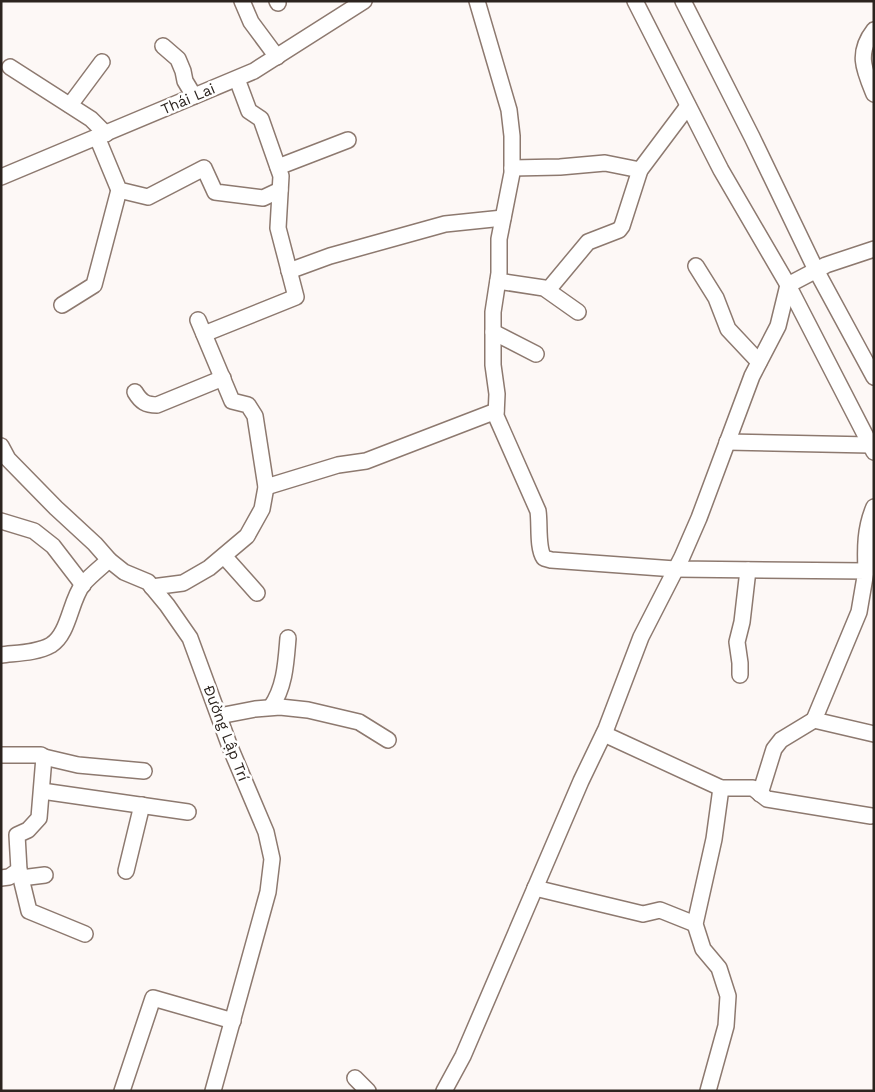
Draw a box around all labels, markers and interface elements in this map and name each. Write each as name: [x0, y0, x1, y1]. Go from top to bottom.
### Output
street label: Thái Lai: [158, 80, 218, 118]
street label: Đường Lập Trí: [199, 682, 253, 784]

